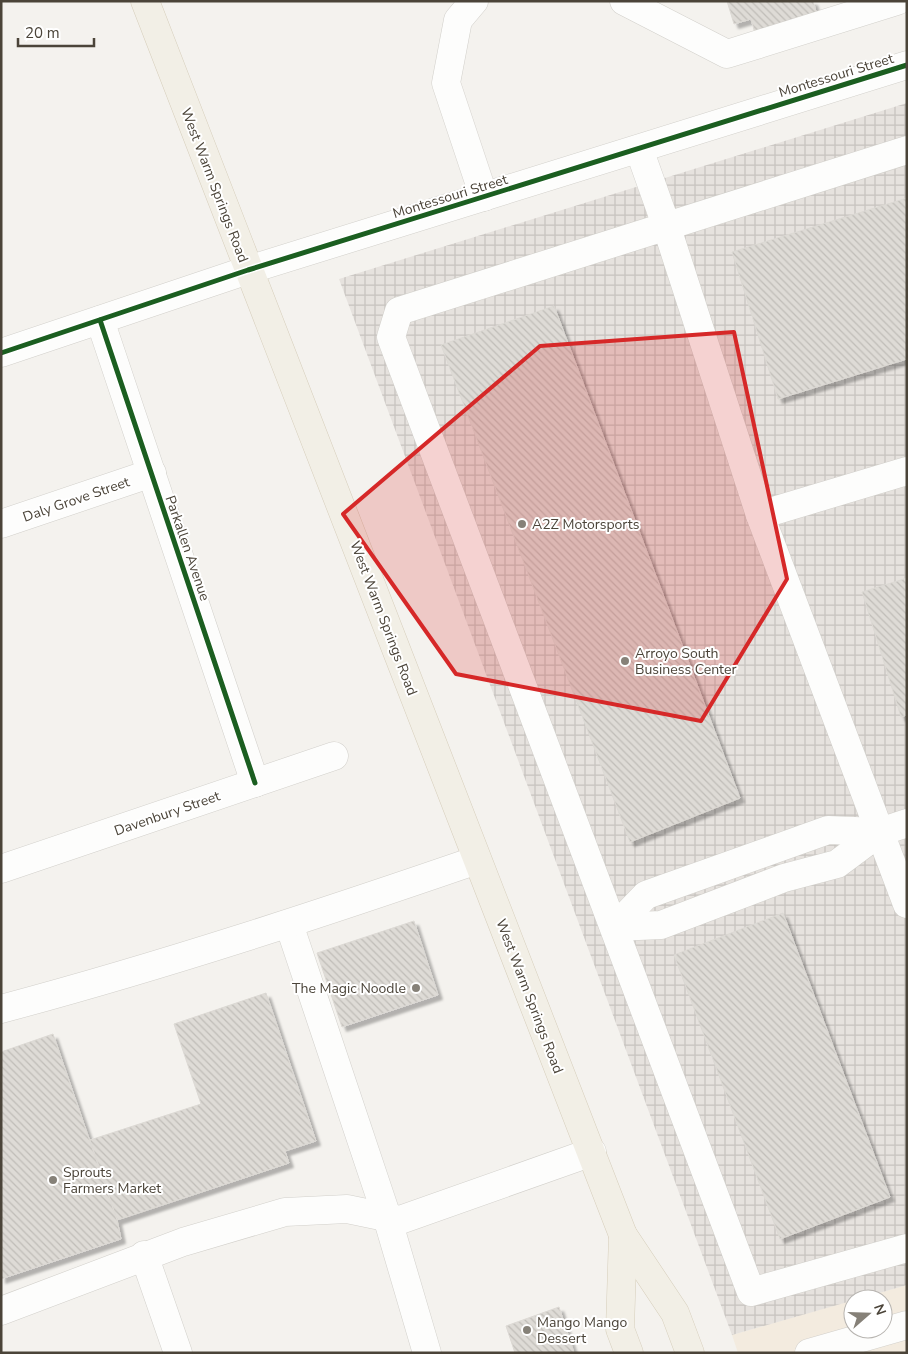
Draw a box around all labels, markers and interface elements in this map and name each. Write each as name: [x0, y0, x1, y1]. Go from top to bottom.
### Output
scale bar: [18, 15, 94, 47]
text: 20 m: [25, 23, 60, 43]
street label: Montessouri Street: [776, 49, 896, 102]
street label: West Warm Springs Road: [176, 105, 253, 265]
street label: Montessouri Street: [390, 170, 510, 223]
street label: Daly Grove Street: [20, 472, 132, 527]
street label: Parkallen Avenue: [161, 493, 214, 603]
place label: A2Z Motorsports: [532, 515, 640, 534]
marker: A2Z Motorsports: [516, 518, 528, 530]
street label: West Warm Springs Road: [345, 538, 422, 698]
place label: Arroyo South Business Center: [635, 644, 736, 679]
marker: Arroyo South Business Center: [619, 655, 631, 667]
street label: Davenbury Street: [112, 786, 223, 840]
street label: West Warm Springs Road: [491, 916, 568, 1076]
place label: The Magic Noodle: [292, 979, 406, 998]
marker: The Magic Noodle: [410, 982, 422, 994]
place label: Sprouts Farmers Market: [63, 1163, 161, 1198]
marker: Sprouts Farmers Market: [47, 1174, 59, 1186]
north arrow: [843, 1289, 893, 1339]
text: N: [869, 1302, 890, 1318]
place label: Mango Mango Dessert: [537, 1313, 627, 1348]
marker: Mango Mango Dessert: [521, 1324, 533, 1336]

